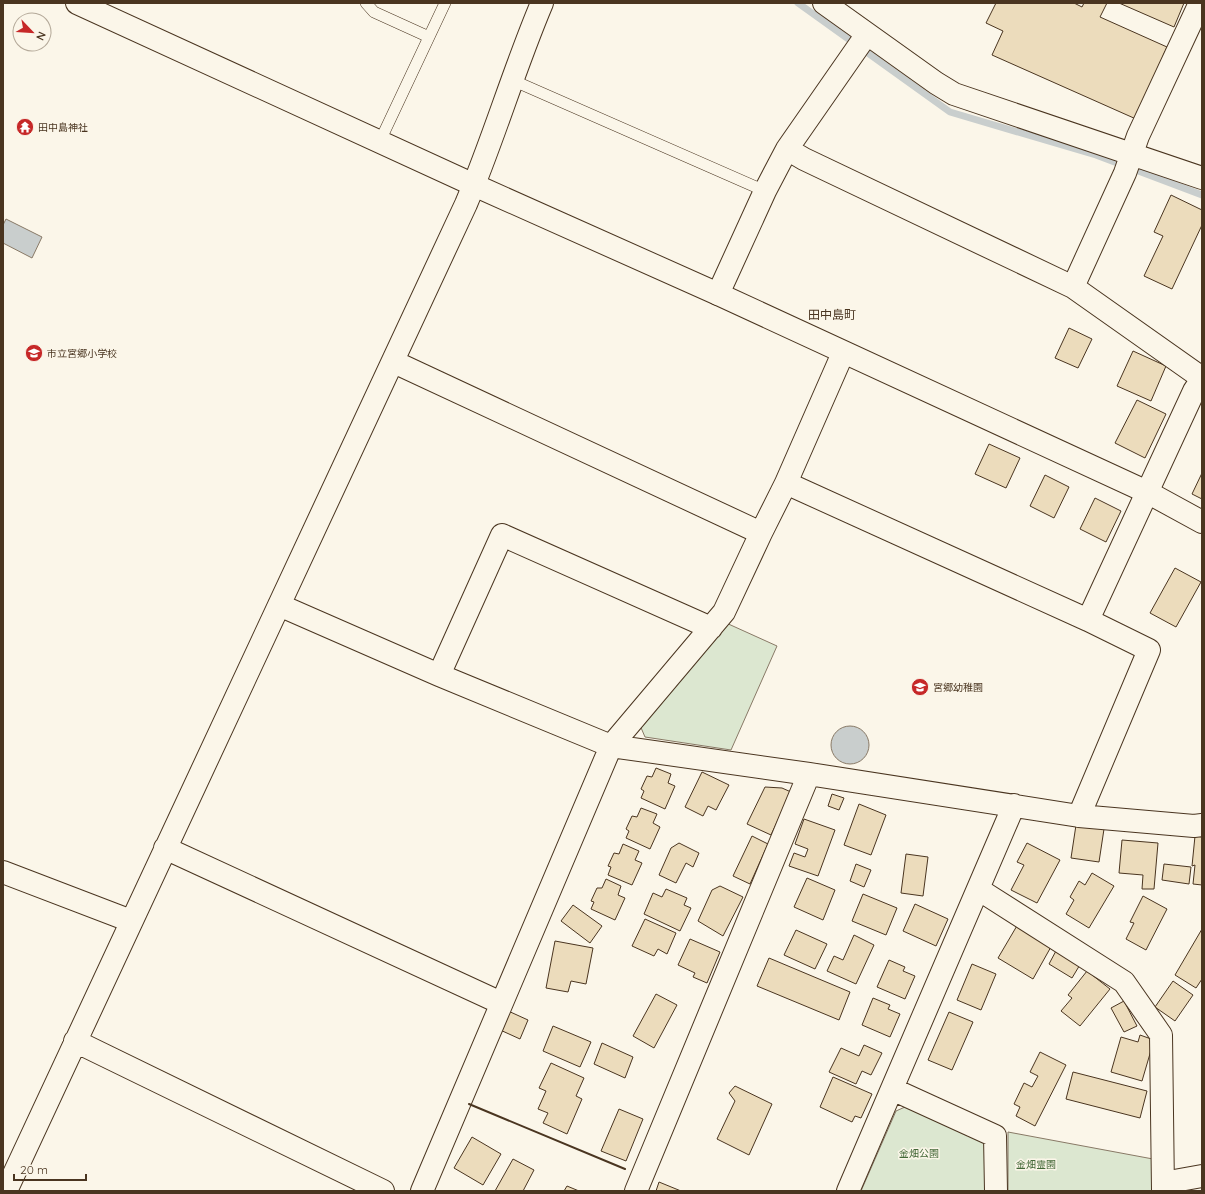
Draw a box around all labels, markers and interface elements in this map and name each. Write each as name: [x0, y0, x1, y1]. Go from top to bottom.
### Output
north arrow: [12, 12, 52, 52]
text: N: [33, 30, 49, 43]
temple icon: 田中島神社: [15, 117, 35, 137]
place label: 田中島神社: [38, 121, 88, 134]
district label: 田中島町: [808, 307, 856, 322]
school or university icon: 市立宮郷小学校: [24, 343, 44, 363]
place label: 市立宮郷小学校: [47, 347, 117, 360]
school or university icon: 宮郷幼稚園: [910, 677, 930, 697]
place label: 宮郷幼稚園: [933, 681, 983, 694]
park label: 金畑公園: [899, 1147, 939, 1160]
scale bar: [14, 1156, 86, 1182]
park label: 金畑霊園: [1016, 1158, 1056, 1171]
text: 20 m: [20, 1162, 48, 1177]

